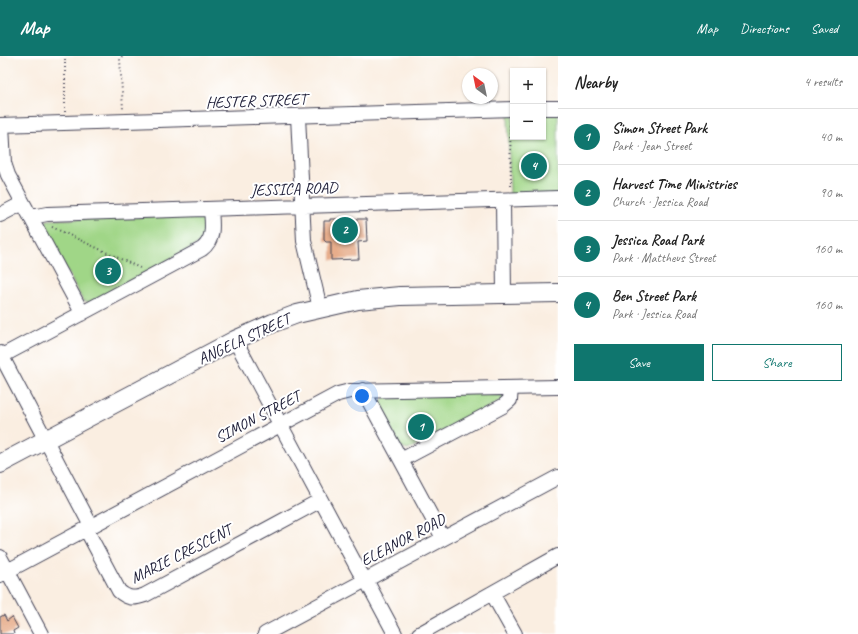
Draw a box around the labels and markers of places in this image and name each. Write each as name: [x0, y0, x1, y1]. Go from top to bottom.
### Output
pin: 4: [521, 151, 547, 181]
pin: 2: [332, 215, 358, 245]
pin: 3: [95, 256, 121, 286]
pin: 1: [408, 412, 434, 442]

